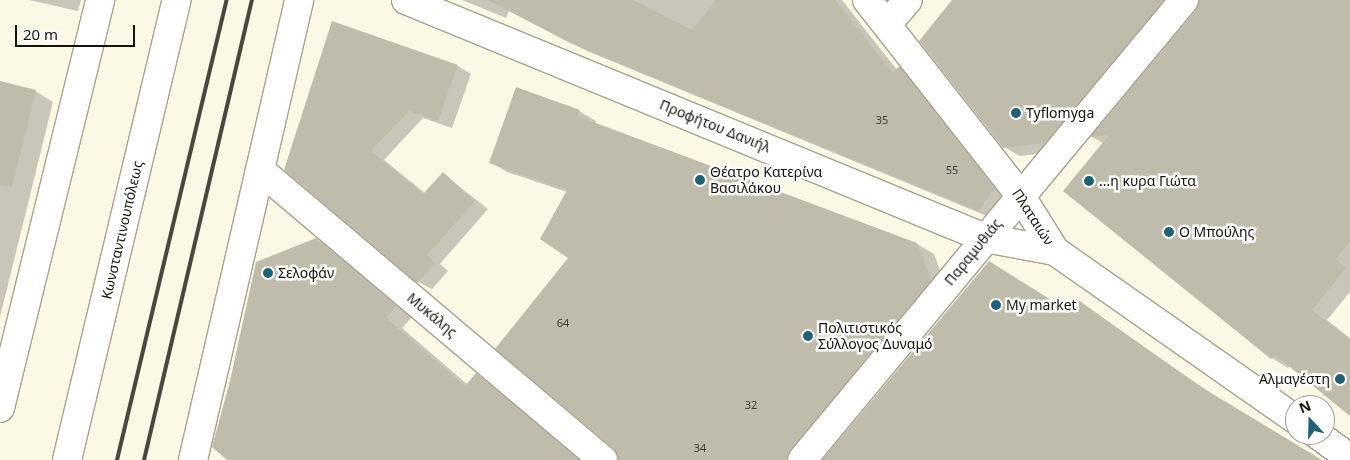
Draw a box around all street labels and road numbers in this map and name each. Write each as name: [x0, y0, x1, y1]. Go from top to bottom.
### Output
street label: Προφήτου Δανιήλ: [657, 96, 773, 156]
street label: Κωνσταντινουπόλεως: [98, 159, 146, 301]
street label: Πλαταιών: [1009, 186, 1057, 248]
street label: Παραμυθιάς: [941, 215, 1005, 289]
street label: Μυκάλης: [404, 289, 460, 341]

